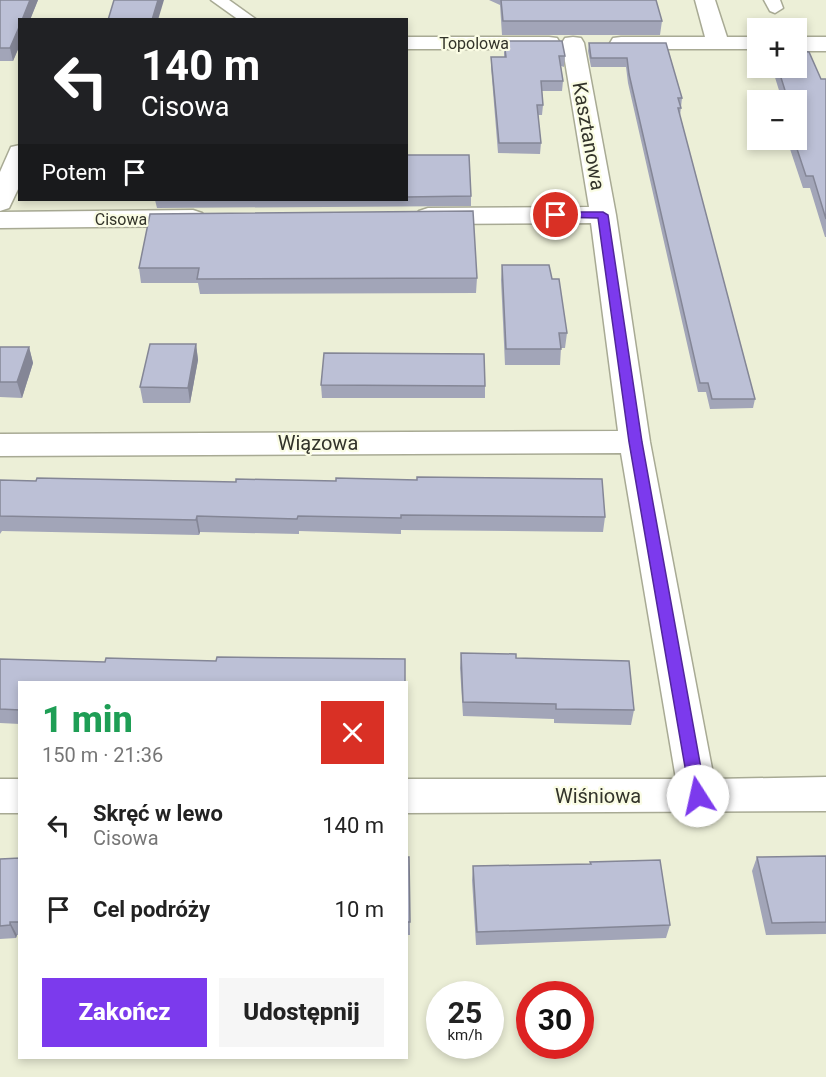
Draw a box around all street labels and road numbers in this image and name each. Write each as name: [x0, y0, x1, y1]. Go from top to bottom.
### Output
street label: Topolowa: [439, 34, 509, 53]
street label: Kasztanowa: [568, 80, 610, 192]
street label: Cisowa: [95, 210, 147, 229]
street label: Wiązowa: [278, 431, 358, 455]
street label: Wiśniowa: [555, 784, 641, 808]

